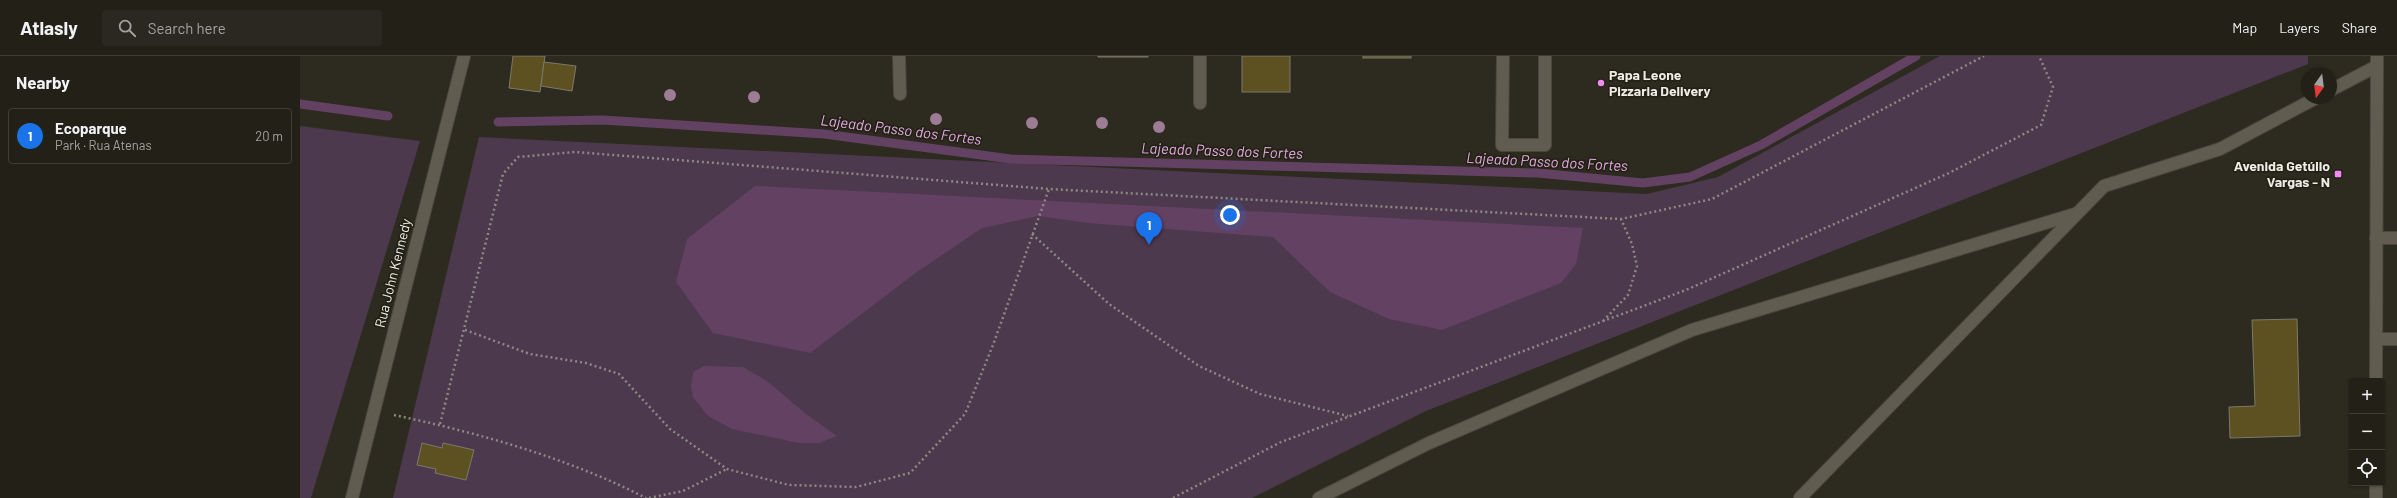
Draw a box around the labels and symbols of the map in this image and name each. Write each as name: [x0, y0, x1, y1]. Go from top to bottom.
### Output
place label: Papa Leone Pizzaria Delivery: [1609, 66, 1711, 99]
north arrow: [2301, 68, 2337, 104]
marker: Papa Leone Pizzaria Delivery: [1596, 78, 1606, 88]
water label: Lajeado Passo dos Fortes: [820, 110, 983, 148]
water label: Lajeado Passo dos Fortes: [1141, 138, 1303, 162]
water label: Lajeado Passo dos Fortes: [1466, 148, 1628, 174]
place label: Avenida Getúlio Vargas - N: [2234, 157, 2330, 190]
marker: Avenida Getúlio Vargas - N: [2333, 169, 2343, 179]
your location: [1220, 205, 1240, 225]
pin: 1: [1136, 212, 1162, 245]
street label: Rua John Kennedy: [371, 216, 414, 329]

